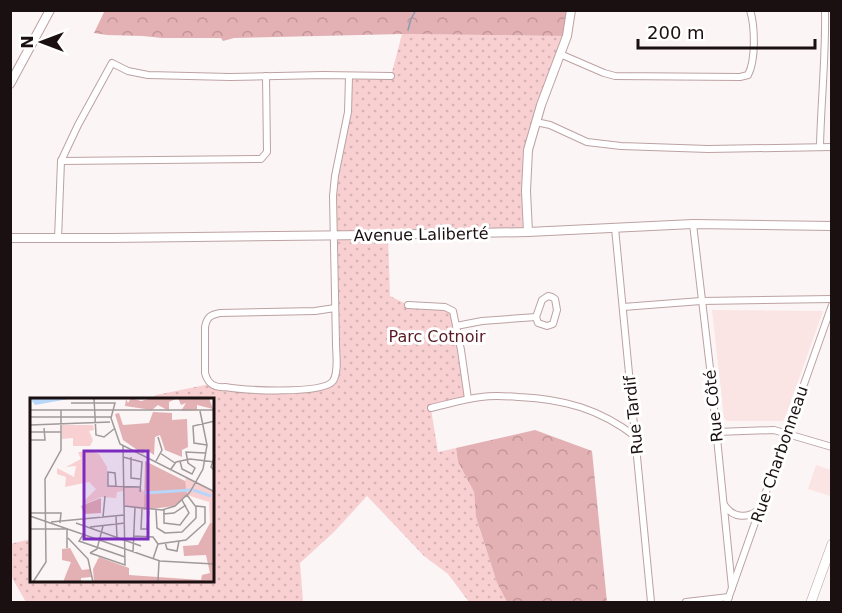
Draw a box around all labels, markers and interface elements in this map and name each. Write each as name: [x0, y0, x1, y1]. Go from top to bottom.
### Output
north arrow: [12, 12, 72, 72]
scale bar: [638, 12, 815, 50]
text: 200 m: [647, 22, 705, 43]
text: N: [18, 35, 37, 49]
street label: Avenue Laliberté: [353, 224, 489, 245]
park label: Parc Cotnoir: [388, 327, 486, 346]
street label: Rue Côté: [700, 369, 727, 443]
street label: Rue Tardif: [620, 374, 647, 455]
street label: Rue Charbonneau: [747, 383, 812, 525]
inset map: [30, 398, 214, 583]

